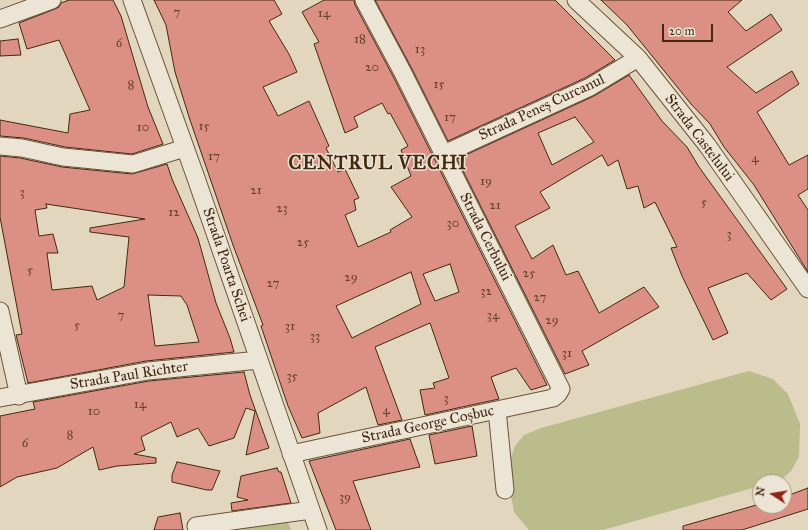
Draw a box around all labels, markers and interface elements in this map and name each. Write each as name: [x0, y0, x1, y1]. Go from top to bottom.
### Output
house number: 7: [174, 5, 180, 21]
house number: 14: [318, 6, 330, 22]
scale bar: [664, 16, 715, 42]
text: 20 m: [669, 24, 695, 38]
house number: 18: [354, 32, 366, 48]
house number: 6: [116, 36, 122, 52]
house number: 13: [415, 42, 425, 58]
house number: 20: [365, 60, 379, 76]
street label: Strada Peneș Curcanul: [476, 71, 608, 145]
house number: 15: [433, 77, 445, 93]
house number: 8: [128, 78, 134, 94]
street label: Strada Castelului: [660, 91, 738, 185]
house number: 17: [444, 110, 456, 126]
house number: 15: [198, 119, 210, 135]
house number: 10: [137, 120, 149, 136]
house number: 17: [208, 149, 220, 165]
house number: 4: [751, 151, 759, 167]
district label: CENTRUL VECHI: [289, 153, 467, 175]
house number: 19: [480, 174, 492, 190]
house number: 21: [250, 183, 262, 199]
house number: 3: [19, 185, 25, 201]
street label: Strada Cerbului: [455, 190, 515, 284]
house number: 5: [701, 195, 707, 211]
house number: 21: [489, 198, 501, 214]
house number: 23: [276, 201, 288, 217]
house number: 12: [168, 205, 180, 221]
street label: Strada Poarta Schei: [198, 206, 254, 324]
house number: 30: [447, 216, 459, 232]
house number: 3: [726, 227, 732, 243]
house number: 25: [297, 235, 309, 251]
house number: 5: [27, 263, 33, 279]
house number: 25: [523, 266, 535, 282]
house number: 29: [344, 270, 358, 286]
house number: 27: [266, 276, 280, 292]
house number: 32: [480, 284, 492, 300]
house number: 27: [534, 290, 546, 306]
house number: 7: [118, 308, 124, 324]
house number: 34: [487, 308, 499, 324]
house number: 29: [545, 313, 559, 329]
house number: 5: [74, 318, 80, 334]
house number: 31: [285, 319, 295, 335]
house number: 33: [310, 329, 320, 345]
house number: 31: [562, 346, 572, 362]
street label: Strada Paul Richter: [69, 358, 189, 394]
house number: 35: [286, 369, 298, 385]
house number: 3: [443, 391, 449, 407]
house number: 14: [134, 397, 146, 413]
street label: Strada George Coșbuc: [360, 402, 496, 448]
house number: 4: [382, 403, 390, 419]
house number: 10: [88, 404, 100, 420]
house number: 8: [67, 428, 73, 444]
house number: 6: [22, 436, 28, 452]
north arrow: [752, 474, 792, 514]
text: N: [753, 486, 768, 498]
house number: 39: [339, 490, 351, 506]

